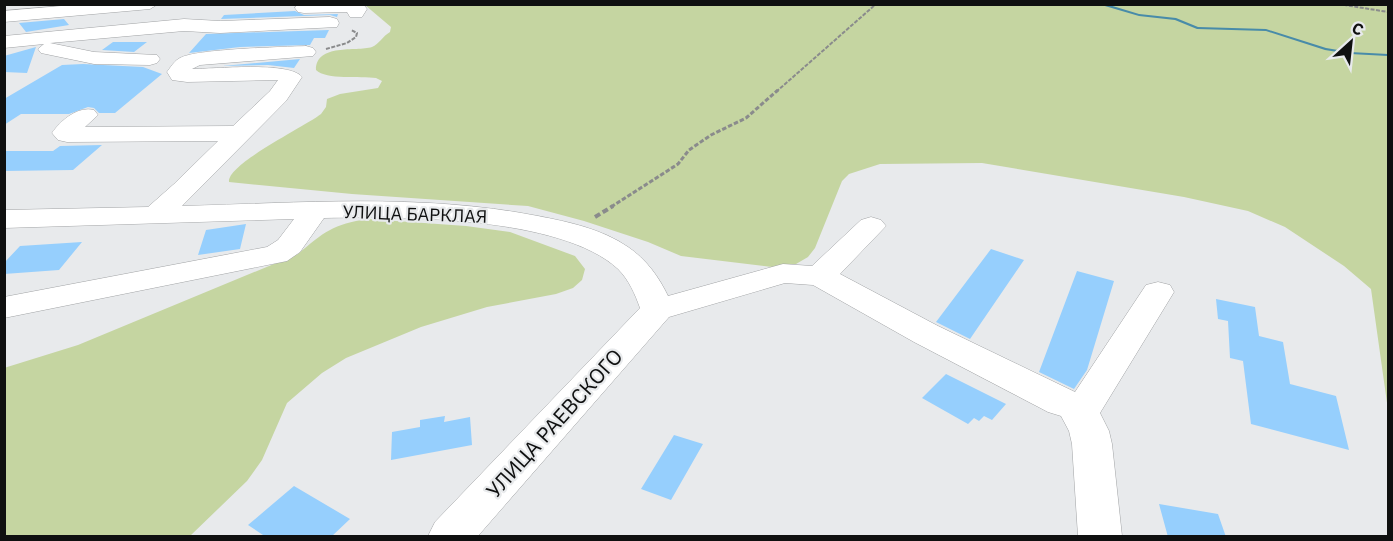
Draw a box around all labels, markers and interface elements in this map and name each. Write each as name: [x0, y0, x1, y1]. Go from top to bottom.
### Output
north arrow: [1321, 12, 1381, 72]
text: С: [1349, 17, 1367, 40]
street label: УЛИЦА БАРКЛАЯ: [342, 200, 488, 228]
street label: УЛИЦА РАЕВСКОГО: [480, 342, 628, 504]

